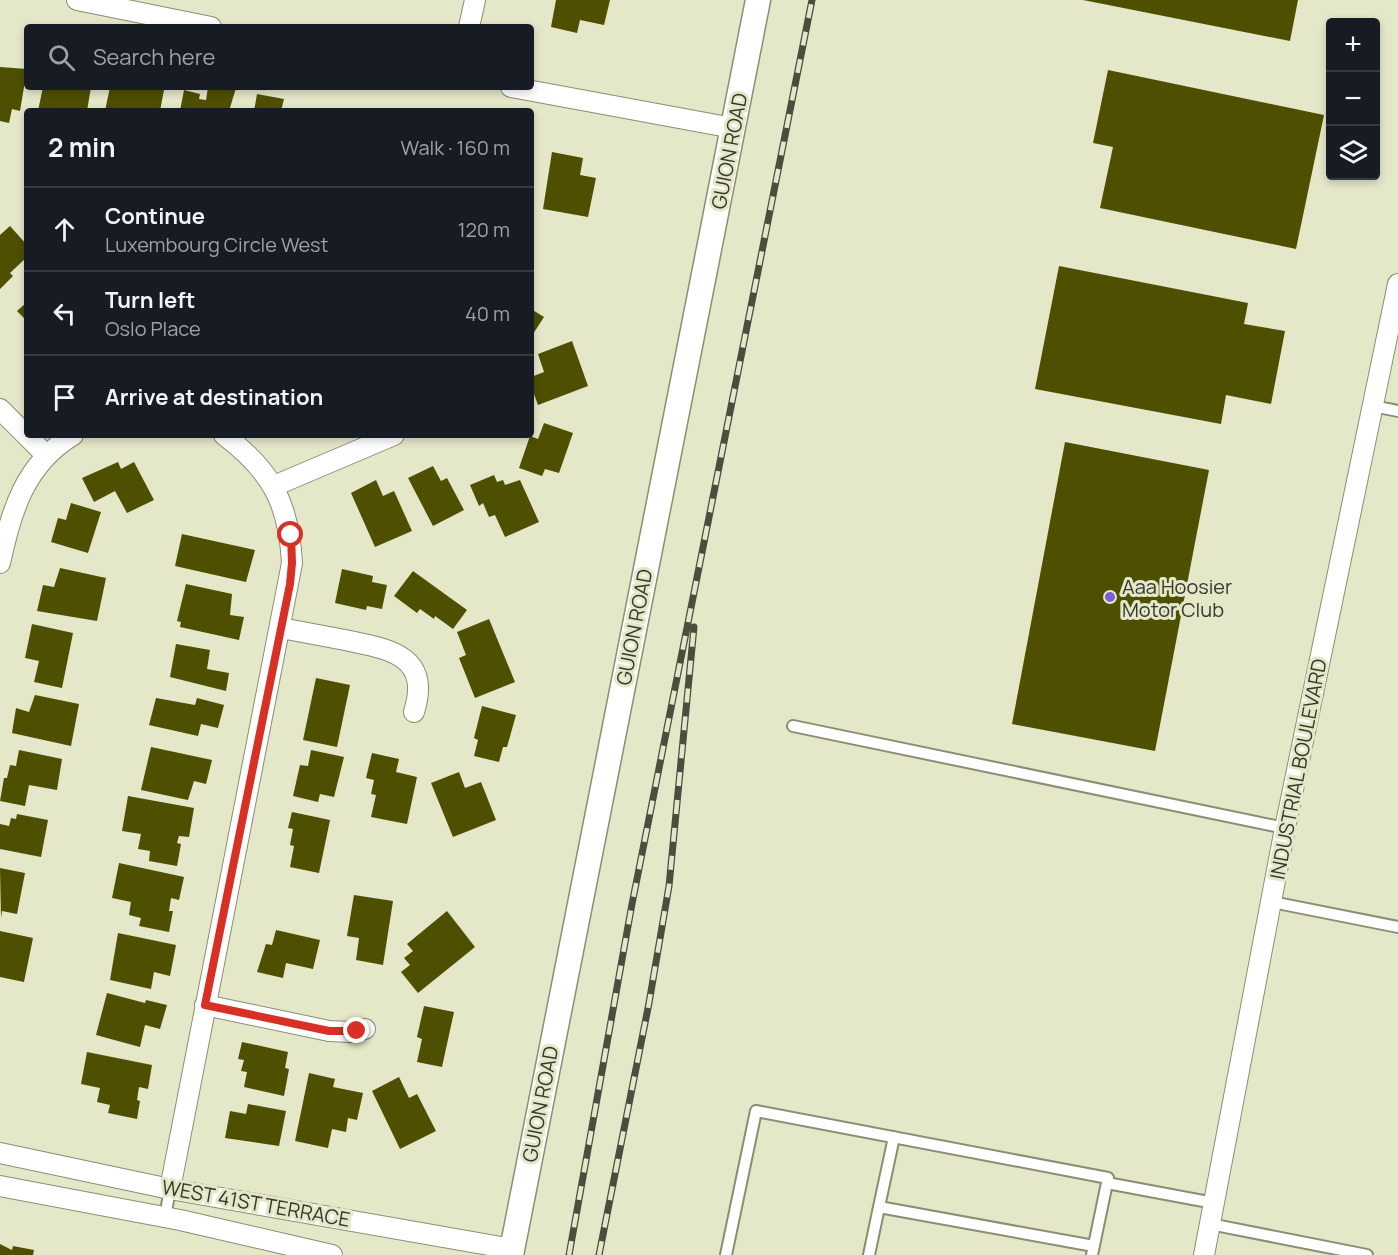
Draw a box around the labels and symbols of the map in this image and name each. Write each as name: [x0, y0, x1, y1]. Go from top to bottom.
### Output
street label: GUION ROAD: [705, 91, 753, 211]
route start: [277, 521, 303, 547]
street label: GUION ROAD: [610, 567, 658, 687]
place label: Aaa Hoosier Motor Club: [1122, 573, 1232, 623]
marker: Aaa Hoosier Motor Club: [1103, 590, 1117, 604]
street label: INDUSTRIAL BOULEVARD: [1263, 656, 1333, 882]
route end: [343, 1017, 369, 1043]
street label: GUION ROAD: [516, 1044, 564, 1164]
street label: WEST 41ST TERRACE: [160, 1173, 352, 1233]

